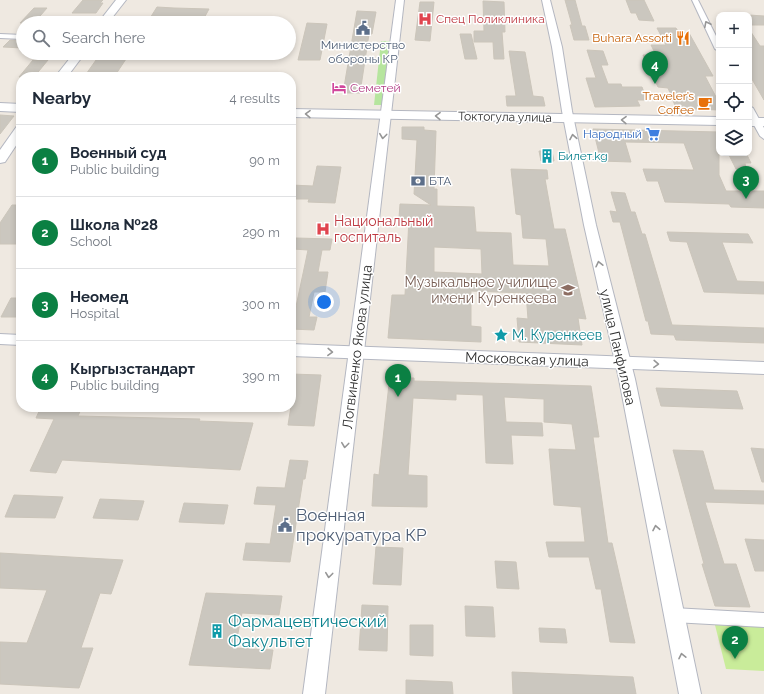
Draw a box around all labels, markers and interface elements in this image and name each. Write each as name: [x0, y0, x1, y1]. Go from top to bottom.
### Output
hospital icon: Спец Поликлиника: [417, 11, 433, 27]
place label: Спец Поликлиника: [436, 12, 545, 26]
map controls: [716, 12, 752, 156]
button: +: [716, 12, 752, 48]
search box: [16, 16, 296, 60]
public building icon: Министерство обороны КР: [355, 20, 371, 36]
one-way arrow: [704, 21, 712, 29]
icon: search: [30, 27, 52, 49]
text: Search here: [62, 29, 145, 47]
restaurant icon: Buhara Assorti: [675, 30, 691, 46]
place label: Buhara Assorti: [592, 31, 672, 45]
place label: Министерство обороны КР: [321, 38, 405, 66]
button: −: [716, 48, 752, 84]
pin: 4: [642, 51, 668, 84]
hotel icon: Семетей: [331, 80, 347, 96]
place label: Семетей: [350, 81, 401, 95]
button: locate: [716, 84, 752, 120]
text: Nearby: [32, 88, 91, 108]
place label: Traveler’s Coffee: [642, 89, 694, 117]
text: 4 results: [229, 91, 280, 106]
cafe icon: Traveler’s Coffee: [697, 95, 713, 111]
one-way arrow: [305, 109, 311, 118]
street label: Токтогула улица: [458, 109, 552, 125]
one-way arrow: [435, 112, 441, 120]
one-way arrow: [621, 116, 627, 124]
button: layers: [716, 120, 752, 156]
supermarket icon: Народный: [645, 126, 661, 142]
place label: Народный: [583, 127, 642, 141]
one-way arrow: [379, 133, 388, 139]
one-way arrow: [569, 134, 578, 140]
text: Военный суд: [70, 144, 167, 162]
building icon: Билет.kg: [539, 148, 555, 164]
place label: Билет.kg: [558, 149, 608, 163]
text: 1: [42, 153, 48, 168]
text: 90 m: [249, 153, 280, 168]
text: Public building: [70, 162, 159, 177]
pin: 3: [733, 166, 759, 199]
bank icon: БТА: [410, 173, 426, 189]
place label: БТА: [429, 174, 451, 188]
place label: Национальный госпиталь: [334, 213, 433, 245]
text: Школа №28: [70, 216, 158, 234]
hospital icon: Национальный госпиталь: [315, 221, 331, 237]
text: 2: [41, 225, 49, 240]
text: 290 m: [242, 225, 280, 240]
text: School: [70, 234, 112, 249]
one-way arrow: [596, 261, 604, 268]
street label: Логвиненко Якова улица: [339, 264, 375, 430]
place label: Музыкальное училище имени Куренкеева: [404, 274, 557, 306]
school or university icon: Музыкальное училище имени Куренкеева: [560, 282, 576, 298]
street label: улица Панфилова: [597, 287, 639, 407]
text: Неомед: [70, 288, 129, 306]
your location: [314, 292, 334, 312]
text: 3: [41, 297, 49, 312]
text: 300 m: [242, 297, 280, 312]
text: Hospital: [70, 306, 119, 321]
place icon: М. Куренкеев: [493, 327, 509, 343]
place label: М. Куренкеев: [512, 327, 602, 343]
one-way arrow: [327, 348, 333, 356]
street label: Московская улица: [465, 349, 589, 369]
text: Кыргызстандарт: [70, 360, 195, 378]
one-way arrow: [653, 360, 659, 369]
pin: 1: [385, 364, 411, 397]
text: 4: [41, 369, 49, 384]
text: 390 m: [242, 369, 280, 384]
text: Public building: [70, 378, 159, 393]
one-way arrow: [341, 442, 350, 449]
place label: Военная прокуратура КР: [296, 505, 427, 545]
public building icon: Военная прокуратура КР: [277, 517, 293, 533]
one-way arrow: [652, 525, 661, 532]
one-way arrow: [325, 572, 334, 578]
place label: Фармацевтический Факультет: [228, 611, 387, 651]
building icon: Фармацевтический Факультет: [209, 623, 225, 639]
pin: 2: [722, 626, 748, 659]
one-way arrow: [678, 653, 686, 659]

